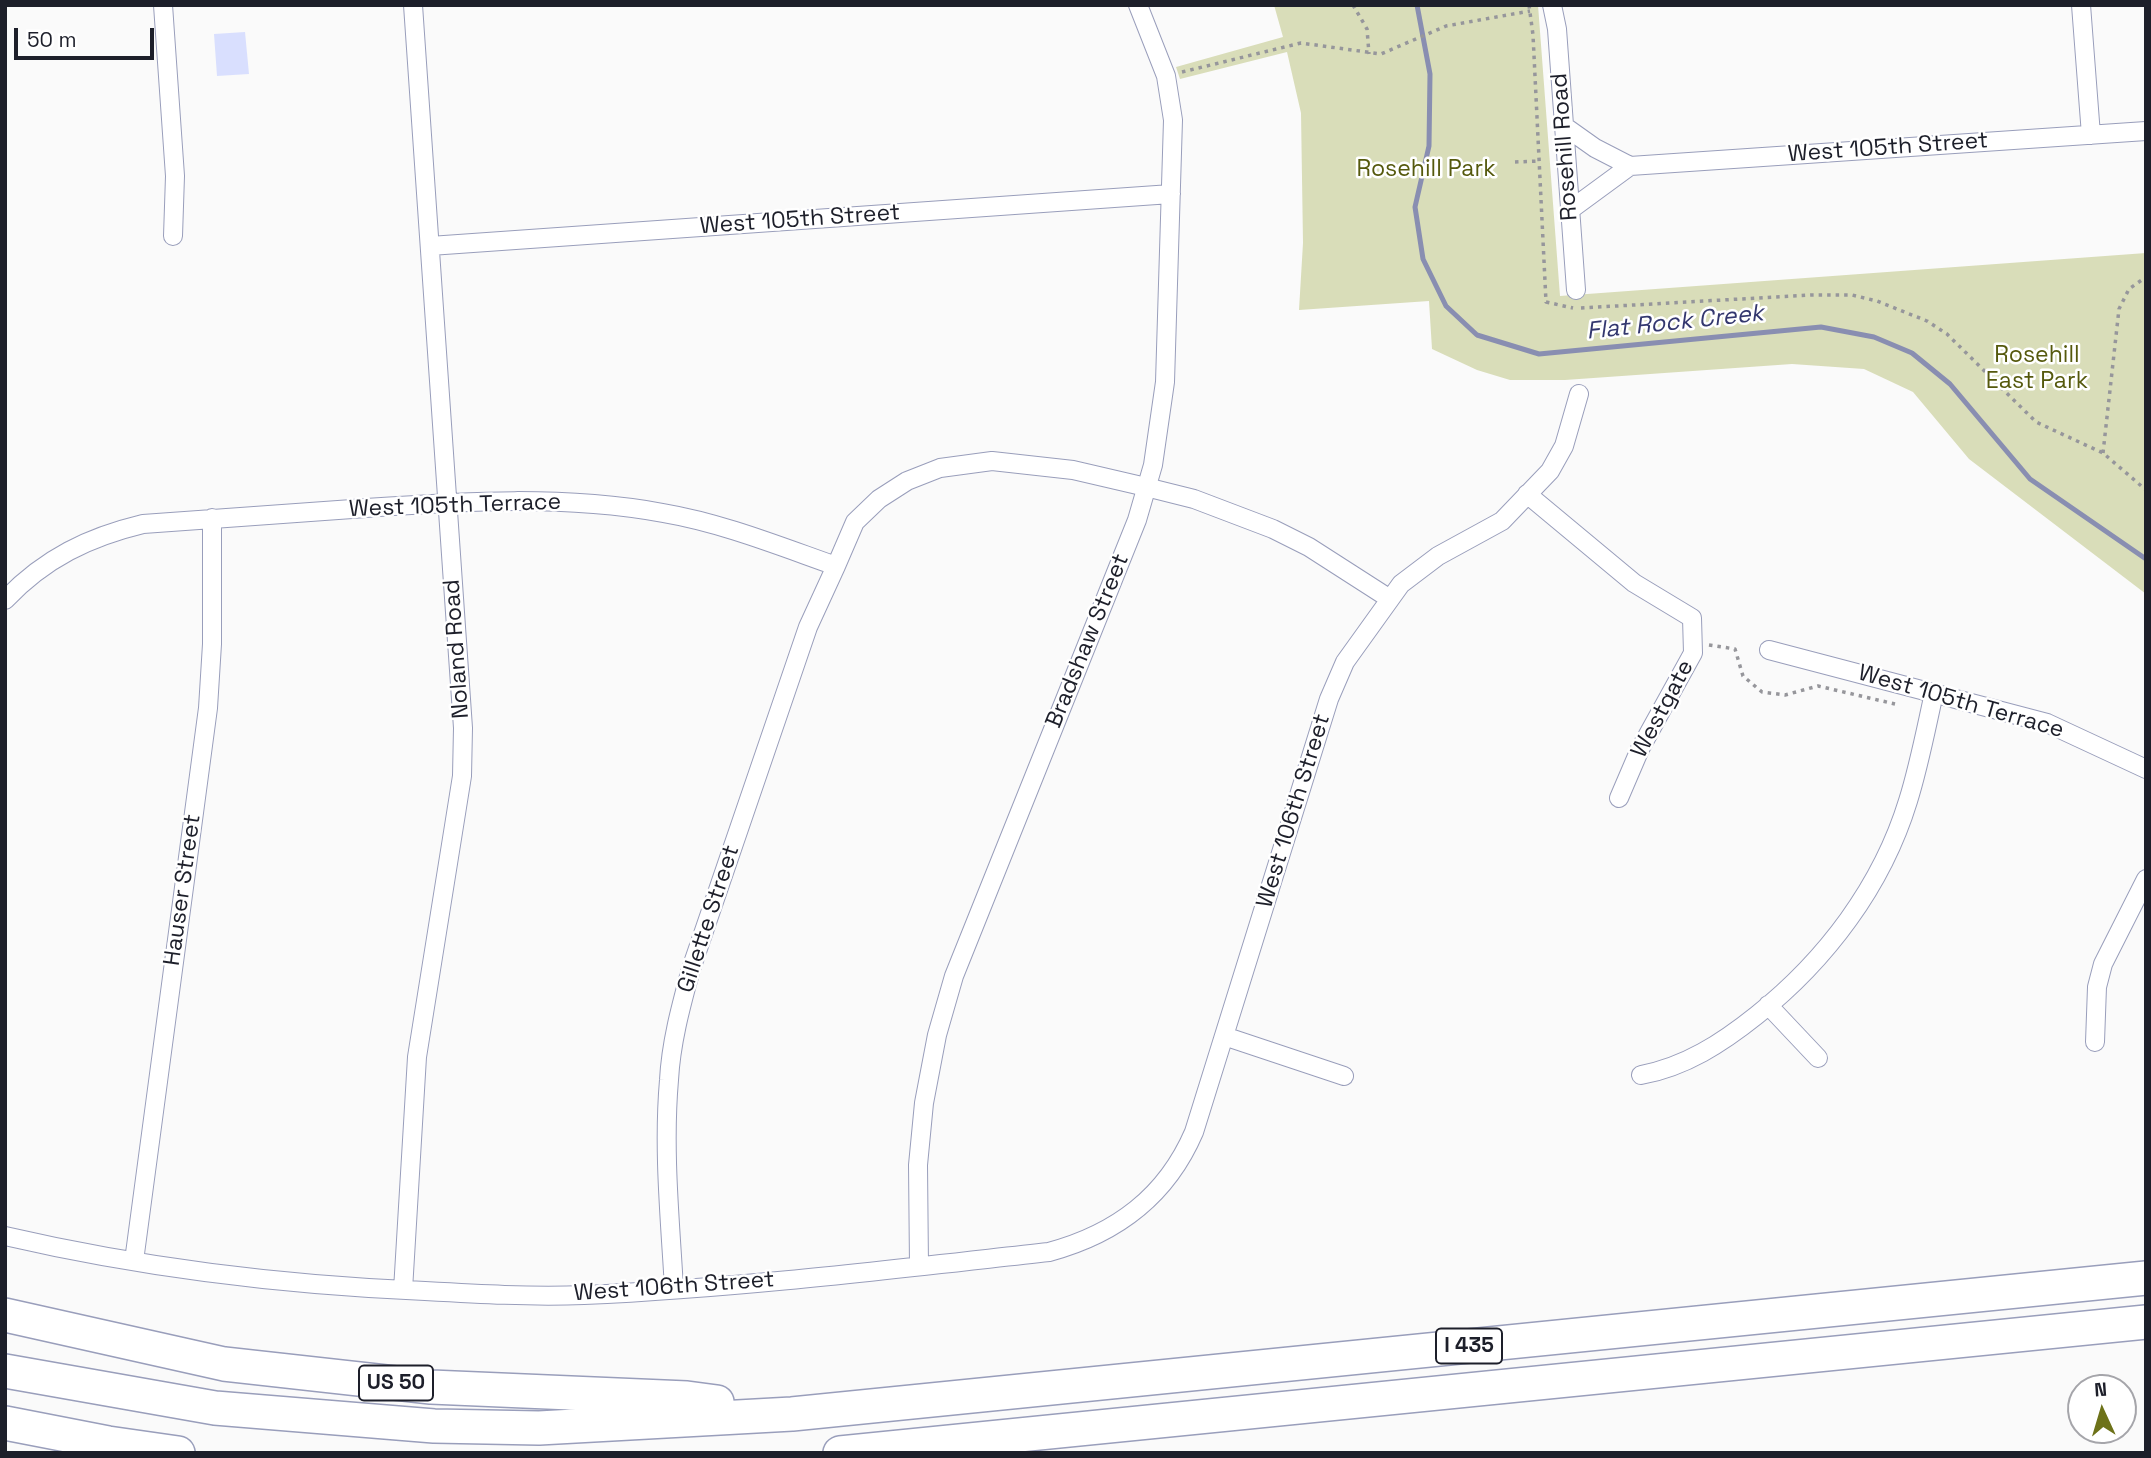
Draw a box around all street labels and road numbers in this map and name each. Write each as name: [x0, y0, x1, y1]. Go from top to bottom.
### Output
street label: Rosehill Road: [1546, 72, 1584, 222]
street label: West 105th Street: [1787, 127, 1989, 169]
street label: West 105th Street: [699, 199, 901, 241]
street label: West 105th Terrace: [348, 488, 562, 524]
street label: Bradshaw Street: [1041, 550, 1135, 732]
street label: Noland Road: [438, 578, 476, 720]
street label: Westgate: [1626, 656, 1700, 762]
street label: West 105th Terrace: [1855, 659, 2067, 745]
street label: West 106th Street: [1251, 711, 1337, 911]
street label: Hauser Street: [159, 812, 207, 968]
street label: Gillette Street: [672, 842, 746, 996]
street label: West 106th Street: [573, 1266, 775, 1308]
road number: I 435: [1436, 1328, 1502, 1364]
road number: US 50: [359, 1366, 433, 1400]

